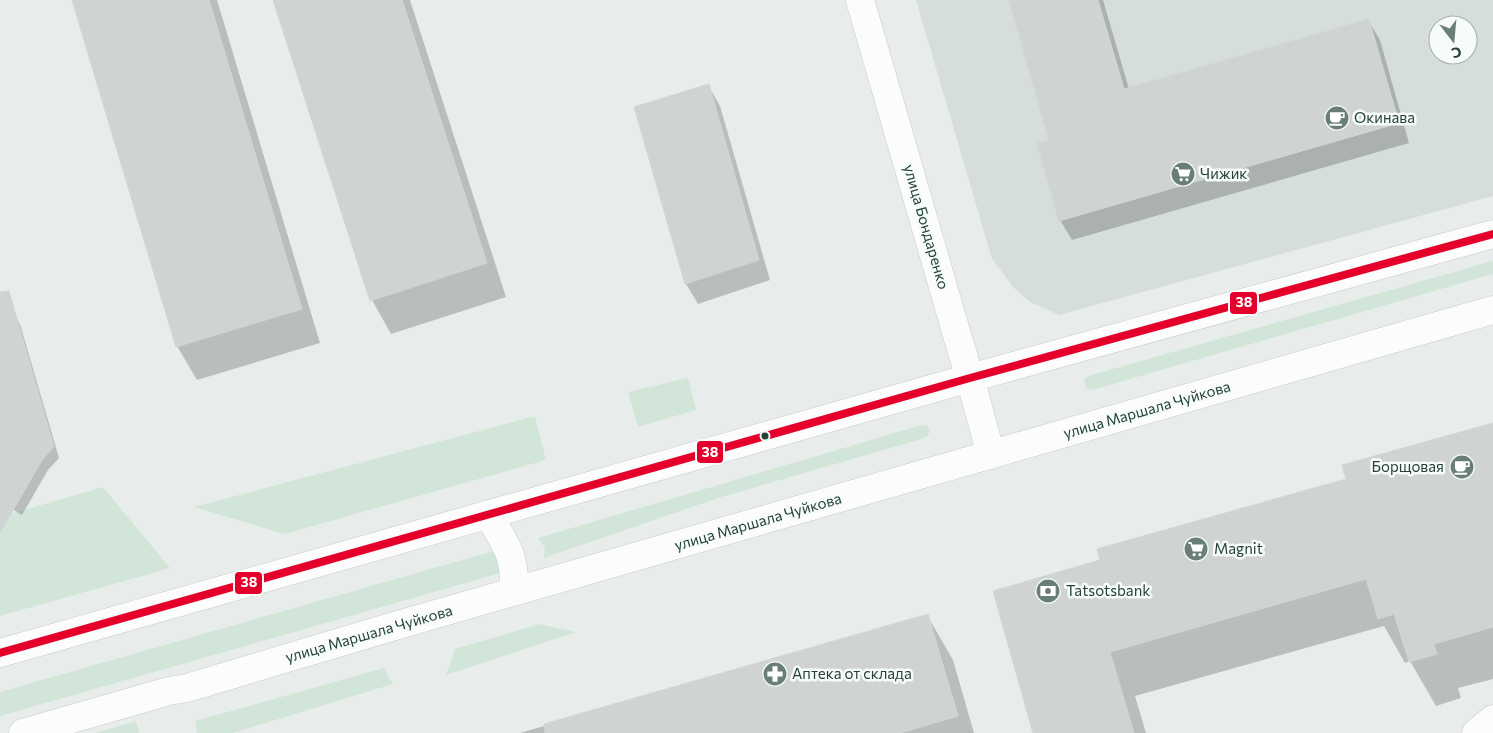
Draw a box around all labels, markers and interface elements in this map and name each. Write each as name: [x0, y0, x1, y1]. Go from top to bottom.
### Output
north arrow: [1428, 15, 1478, 65]
text: С: [1450, 43, 1464, 62]
cafe icon: Окинава: [1324, 105, 1350, 131]
place label: Окинава: [1354, 108, 1415, 126]
supermarket icon: Чижик: [1170, 161, 1196, 187]
street label: улица Бондаренко: [900, 162, 953, 291]
place label: Чижик: [1200, 164, 1247, 182]
line badge: 38: [1229, 291, 1258, 315]
text: 38: [1236, 293, 1253, 310]
street label: улица Маршала Чуйкова: [1061, 377, 1232, 442]
unlabelled marker: [760, 431, 770, 441]
line badge: 38: [696, 440, 724, 464]
text: 38: [702, 443, 719, 460]
cafe icon: Борщовая: [1449, 454, 1475, 480]
place label: Борщовая: [1372, 457, 1444, 475]
street label: улица Маршала Чуйкова: [672, 489, 843, 554]
supermarket icon: Magnit: [1183, 536, 1209, 562]
place label: Magnit: [1214, 539, 1263, 557]
line badge: 38: [234, 571, 263, 595]
text: 38: [241, 573, 258, 590]
bank icon: Tatsotsbank: [1035, 578, 1061, 604]
place label: Tatsotsbank: [1066, 581, 1150, 599]
street label: улица Маршала Чуйкова: [283, 601, 454, 666]
pharmacy icon: Аптека от склада: [762, 661, 788, 687]
place label: Аптека от склада: [792, 664, 912, 682]

